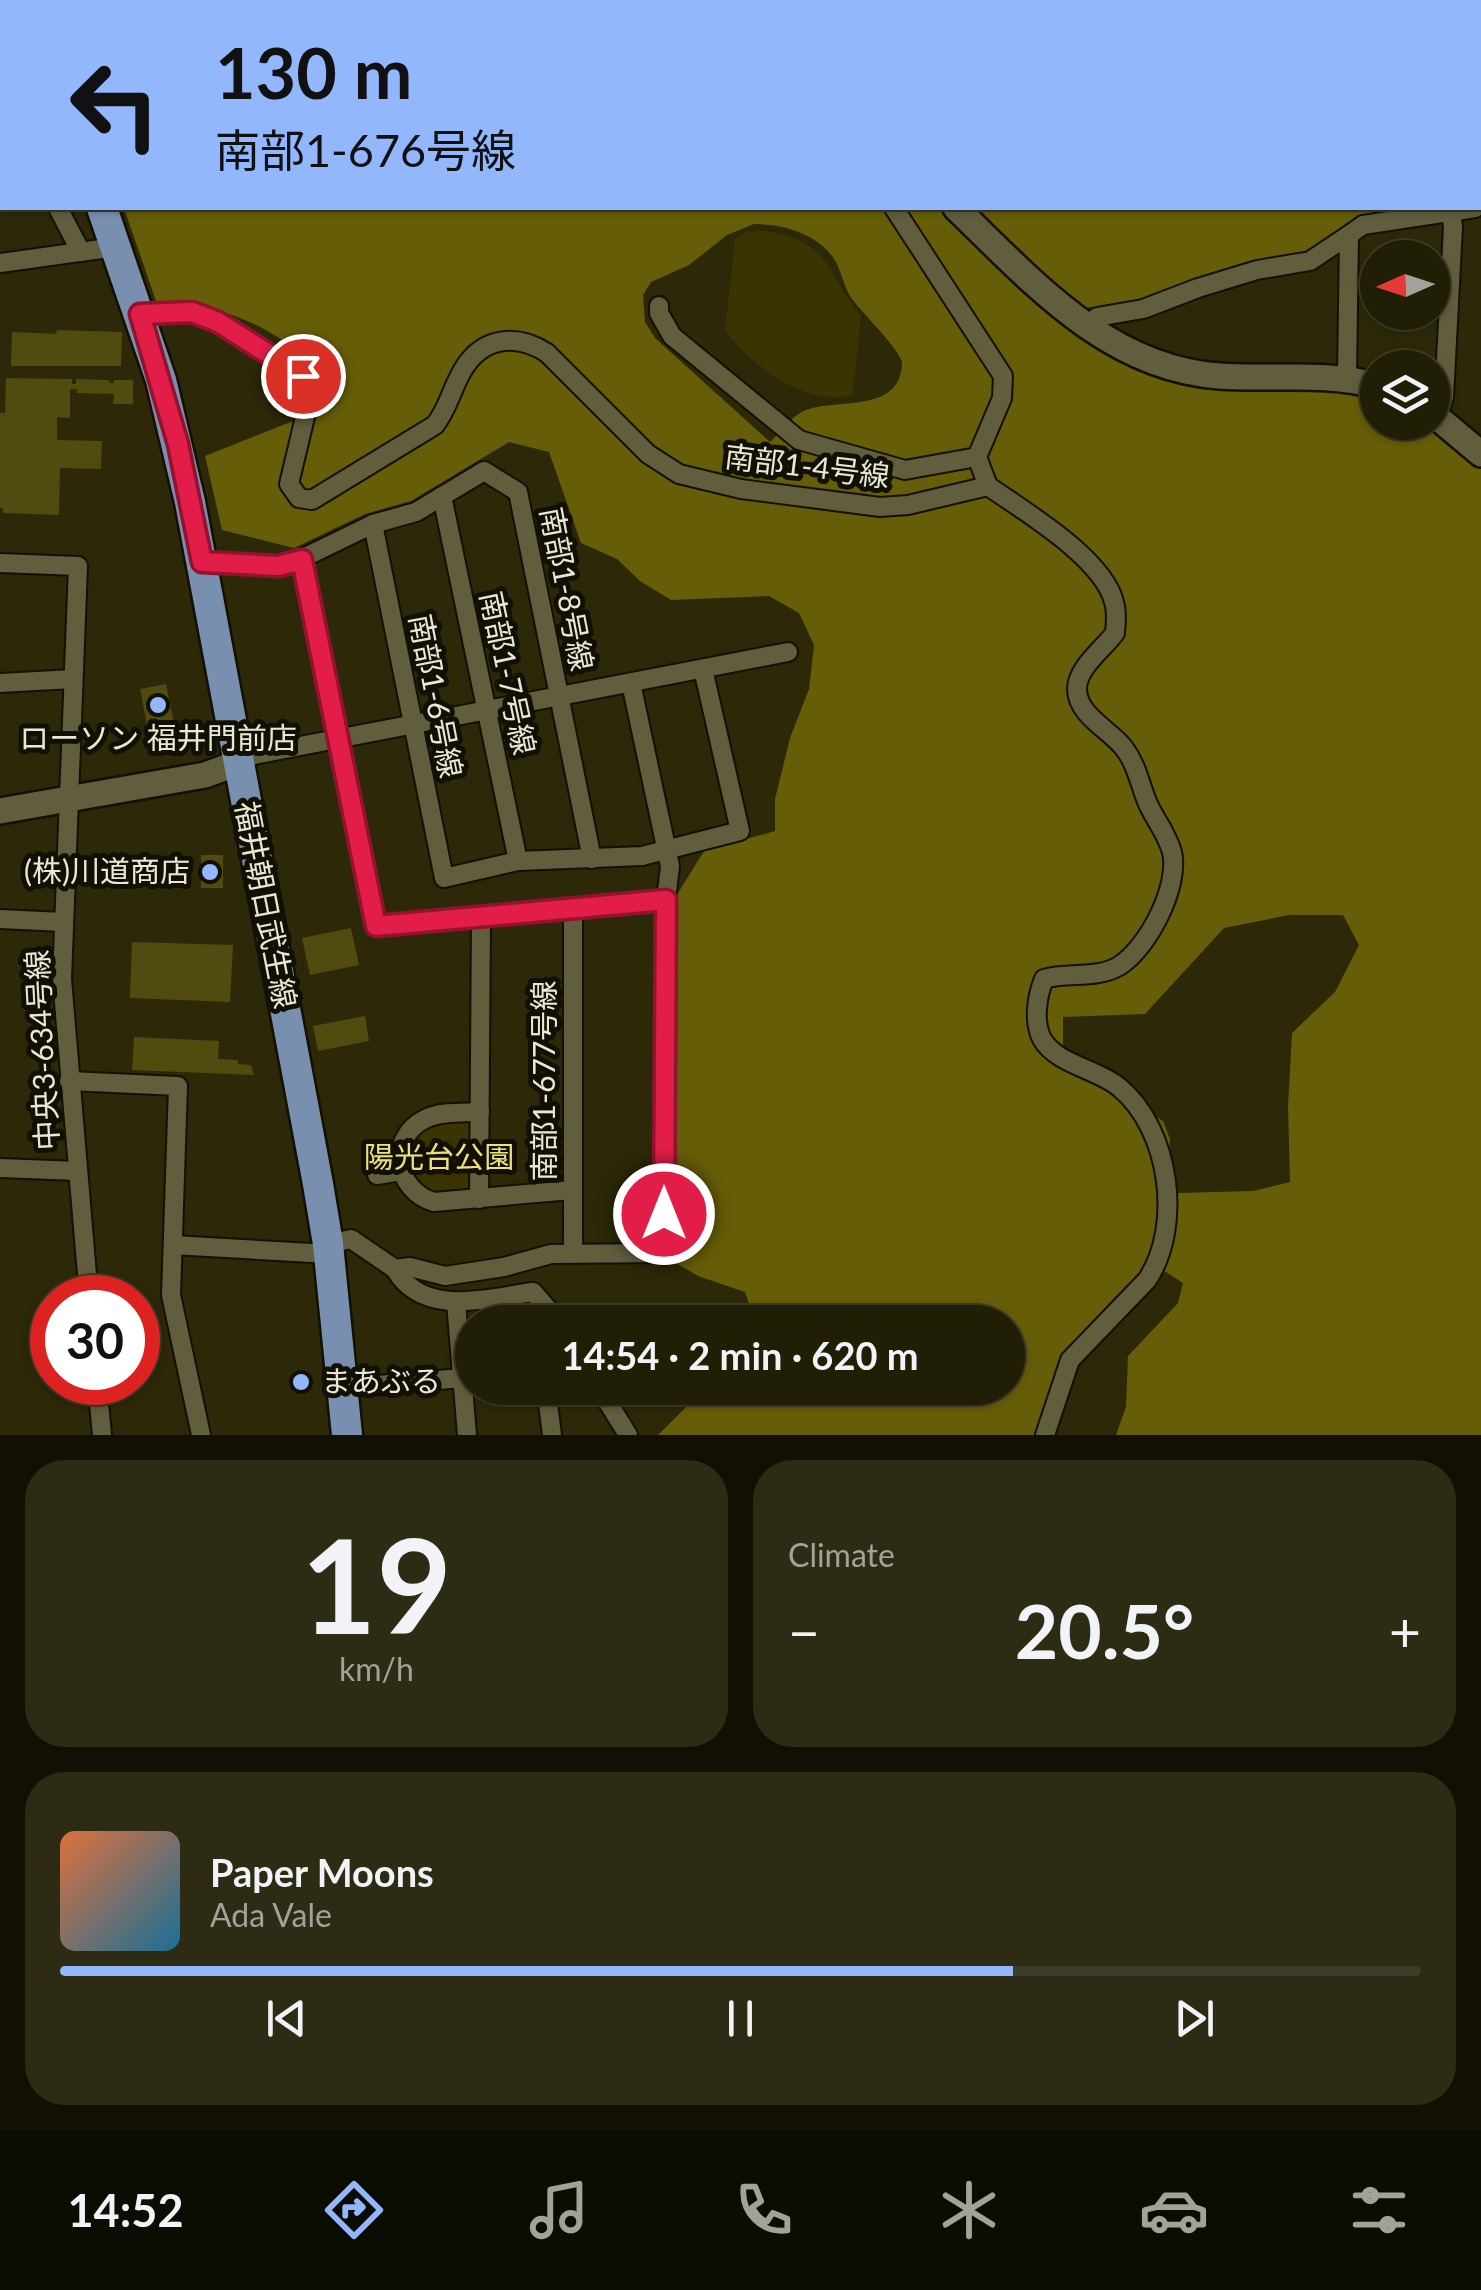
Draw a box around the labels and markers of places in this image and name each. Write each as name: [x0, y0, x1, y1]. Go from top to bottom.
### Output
pin: [261, 334, 346, 419]
marker: ローソン 福井門前店: [147, 694, 169, 716]
place label: ローソン 福井門前店: [19, 719, 297, 755]
place label: (株)川道商店: [24, 852, 190, 888]
marker: (株)川道商店: [199, 861, 221, 883]
place label: まあぶる: [321, 1362, 441, 1398]
marker: まあぶる: [290, 1371, 312, 1393]

